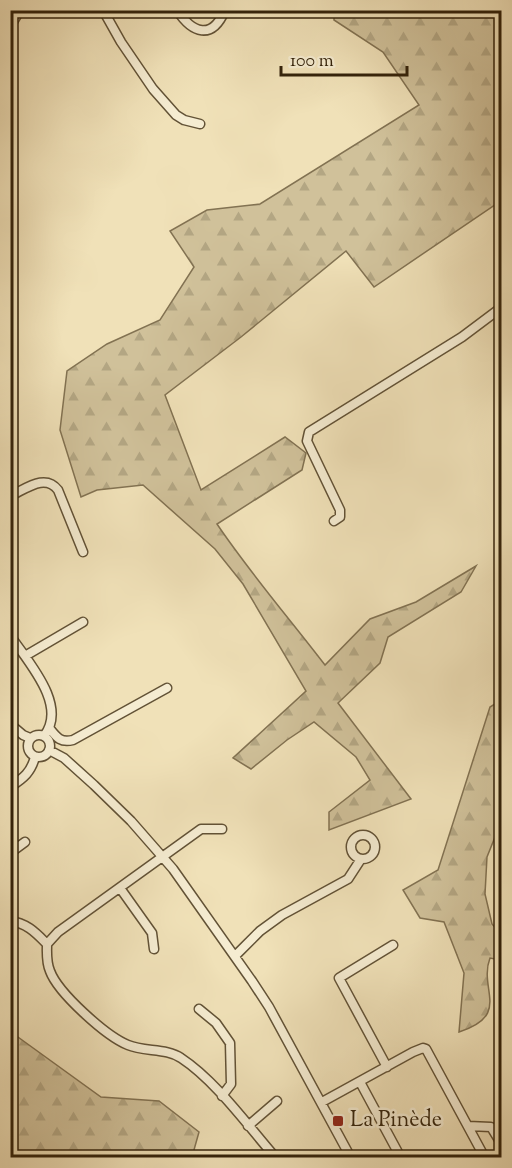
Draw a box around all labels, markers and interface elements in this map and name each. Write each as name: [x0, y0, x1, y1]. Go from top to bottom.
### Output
scale bar: [281, 39, 407, 77]
text: 100 m: [290, 49, 334, 75]
place label: La Pinède: [350, 1105, 442, 1137]
marker: La Pinède: [331, 1114, 345, 1128]

